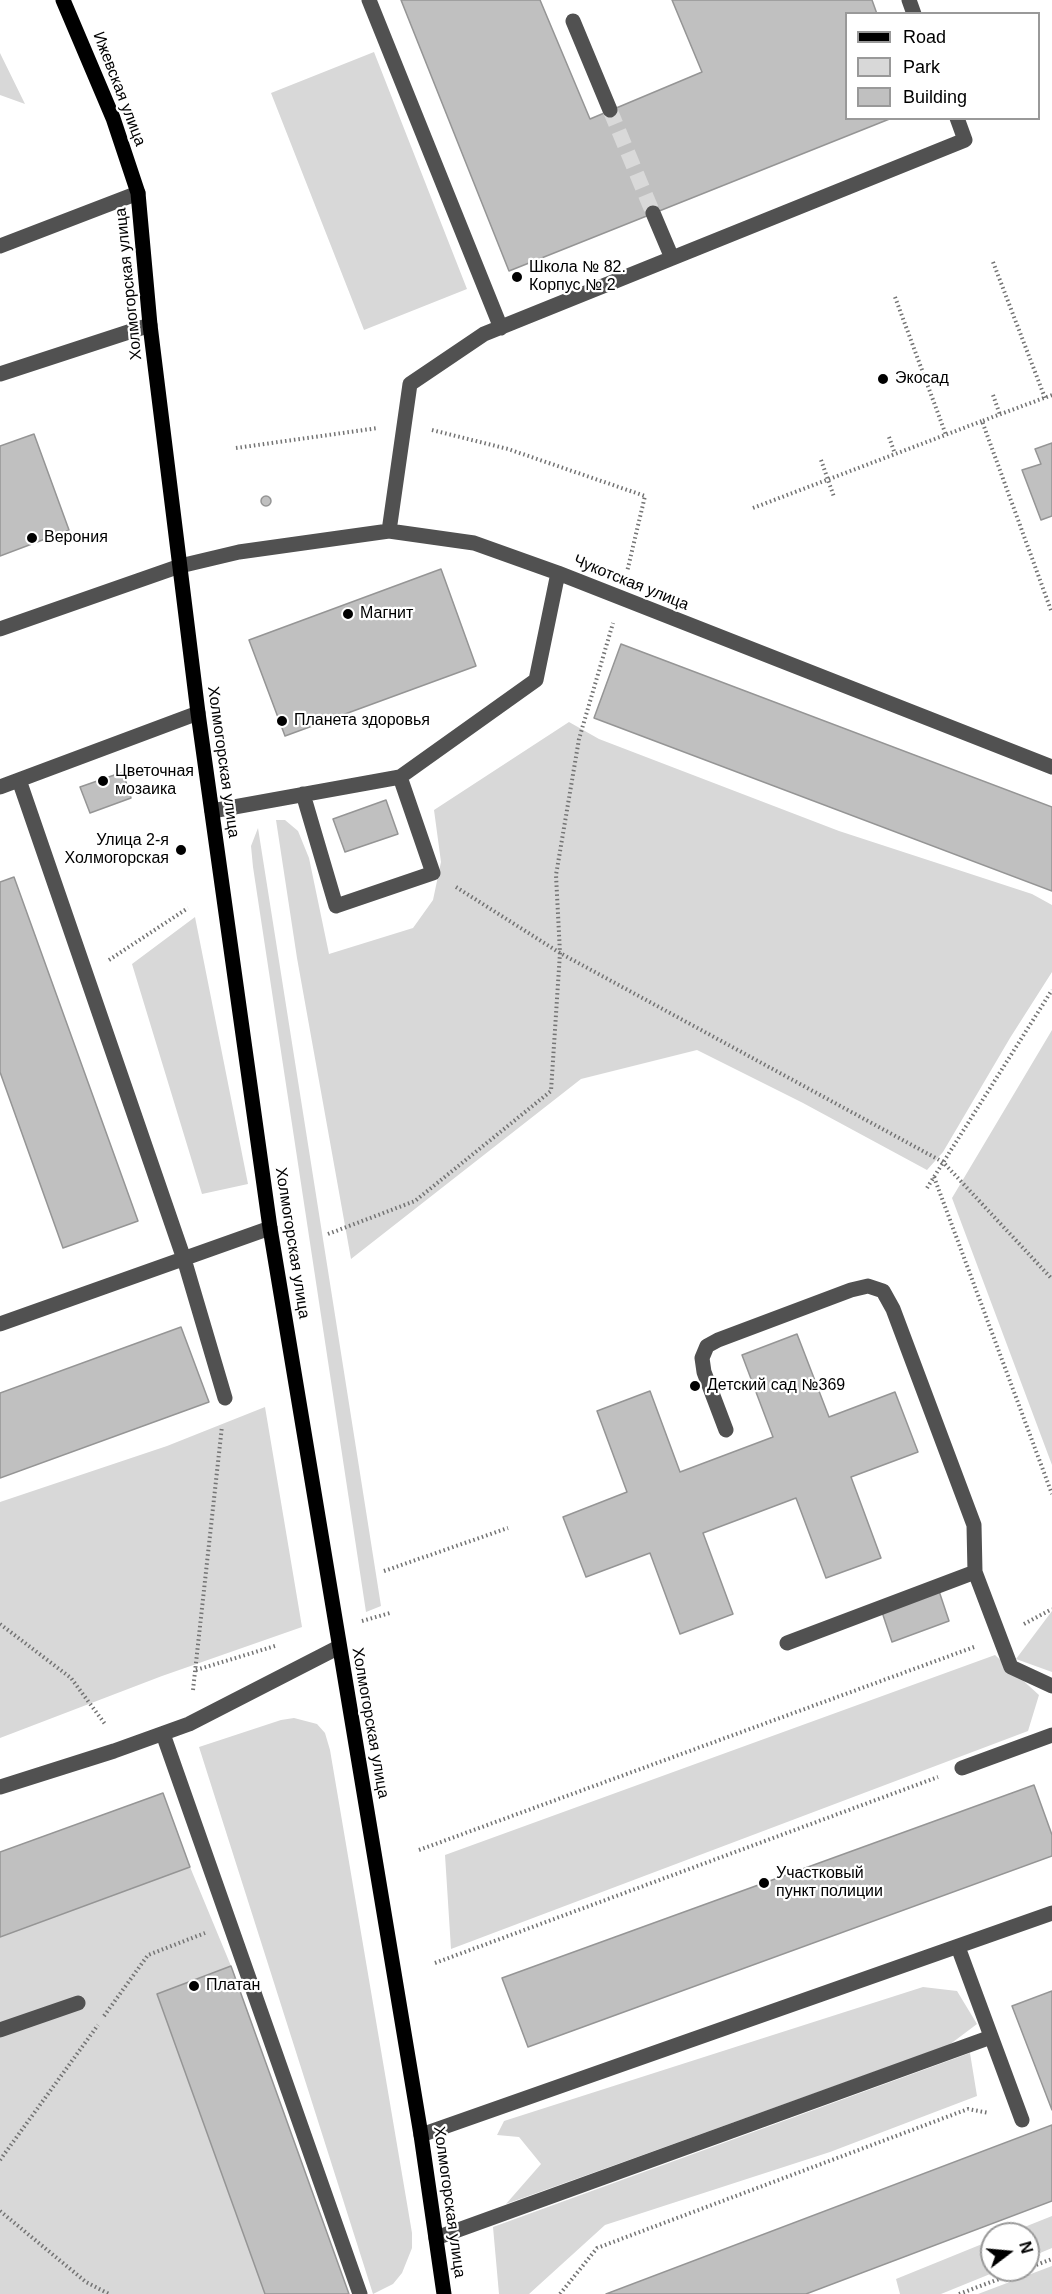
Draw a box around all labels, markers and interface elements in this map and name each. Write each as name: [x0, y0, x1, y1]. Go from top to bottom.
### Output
legend: [845, 12, 1040, 120]
text: Road: [903, 27, 946, 47]
street label: Ижевская улица: [88, 29, 150, 149]
text: Park: [903, 57, 940, 77]
text: Building: [903, 87, 967, 107]
street label: Холмогорская улица: [111, 207, 147, 361]
place label: Школа № 82. Корпус № 2: [529, 258, 626, 296]
marker: Школа № 82. Корпус № 2: [510, 270, 524, 284]
place label: Экосад: [895, 369, 949, 389]
marker: Экосад: [876, 372, 890, 386]
place label: Верония: [44, 528, 108, 548]
marker: Верония: [25, 531, 39, 545]
street label: Чукотская улица: [570, 551, 692, 615]
place label: Магнит: [360, 604, 413, 624]
marker: Магнит: [341, 607, 355, 621]
street label: Холмогорская улица: [203, 685, 243, 839]
place label: Планета здоровья: [294, 711, 430, 731]
marker: Планета здоровья: [275, 714, 289, 728]
place label: Цветочная мозаика: [115, 762, 194, 800]
marker: Цветочная мозаика: [96, 774, 110, 788]
place label: Улица 2-я Холмогорская: [65, 831, 169, 869]
marker: Улица 2-я Холмогорская: [174, 843, 188, 857]
street label: Холмогорская улица: [271, 1166, 313, 1320]
place label: Детский сад №369: [707, 1376, 845, 1396]
marker: Детский сад №369: [688, 1379, 702, 1393]
street label: Холмогорская улица: [347, 1646, 393, 1800]
place label: Участковый пункт полиции: [776, 1864, 883, 1902]
marker: Участковый пункт полиции: [757, 1876, 771, 1890]
place label: Платан: [206, 1976, 260, 1996]
marker: Платан: [187, 1979, 201, 1993]
street label: Холмогорская улица: [429, 2125, 469, 2279]
north arrow: [980, 2222, 1040, 2282]
text: N: [1016, 2240, 1036, 2255]

